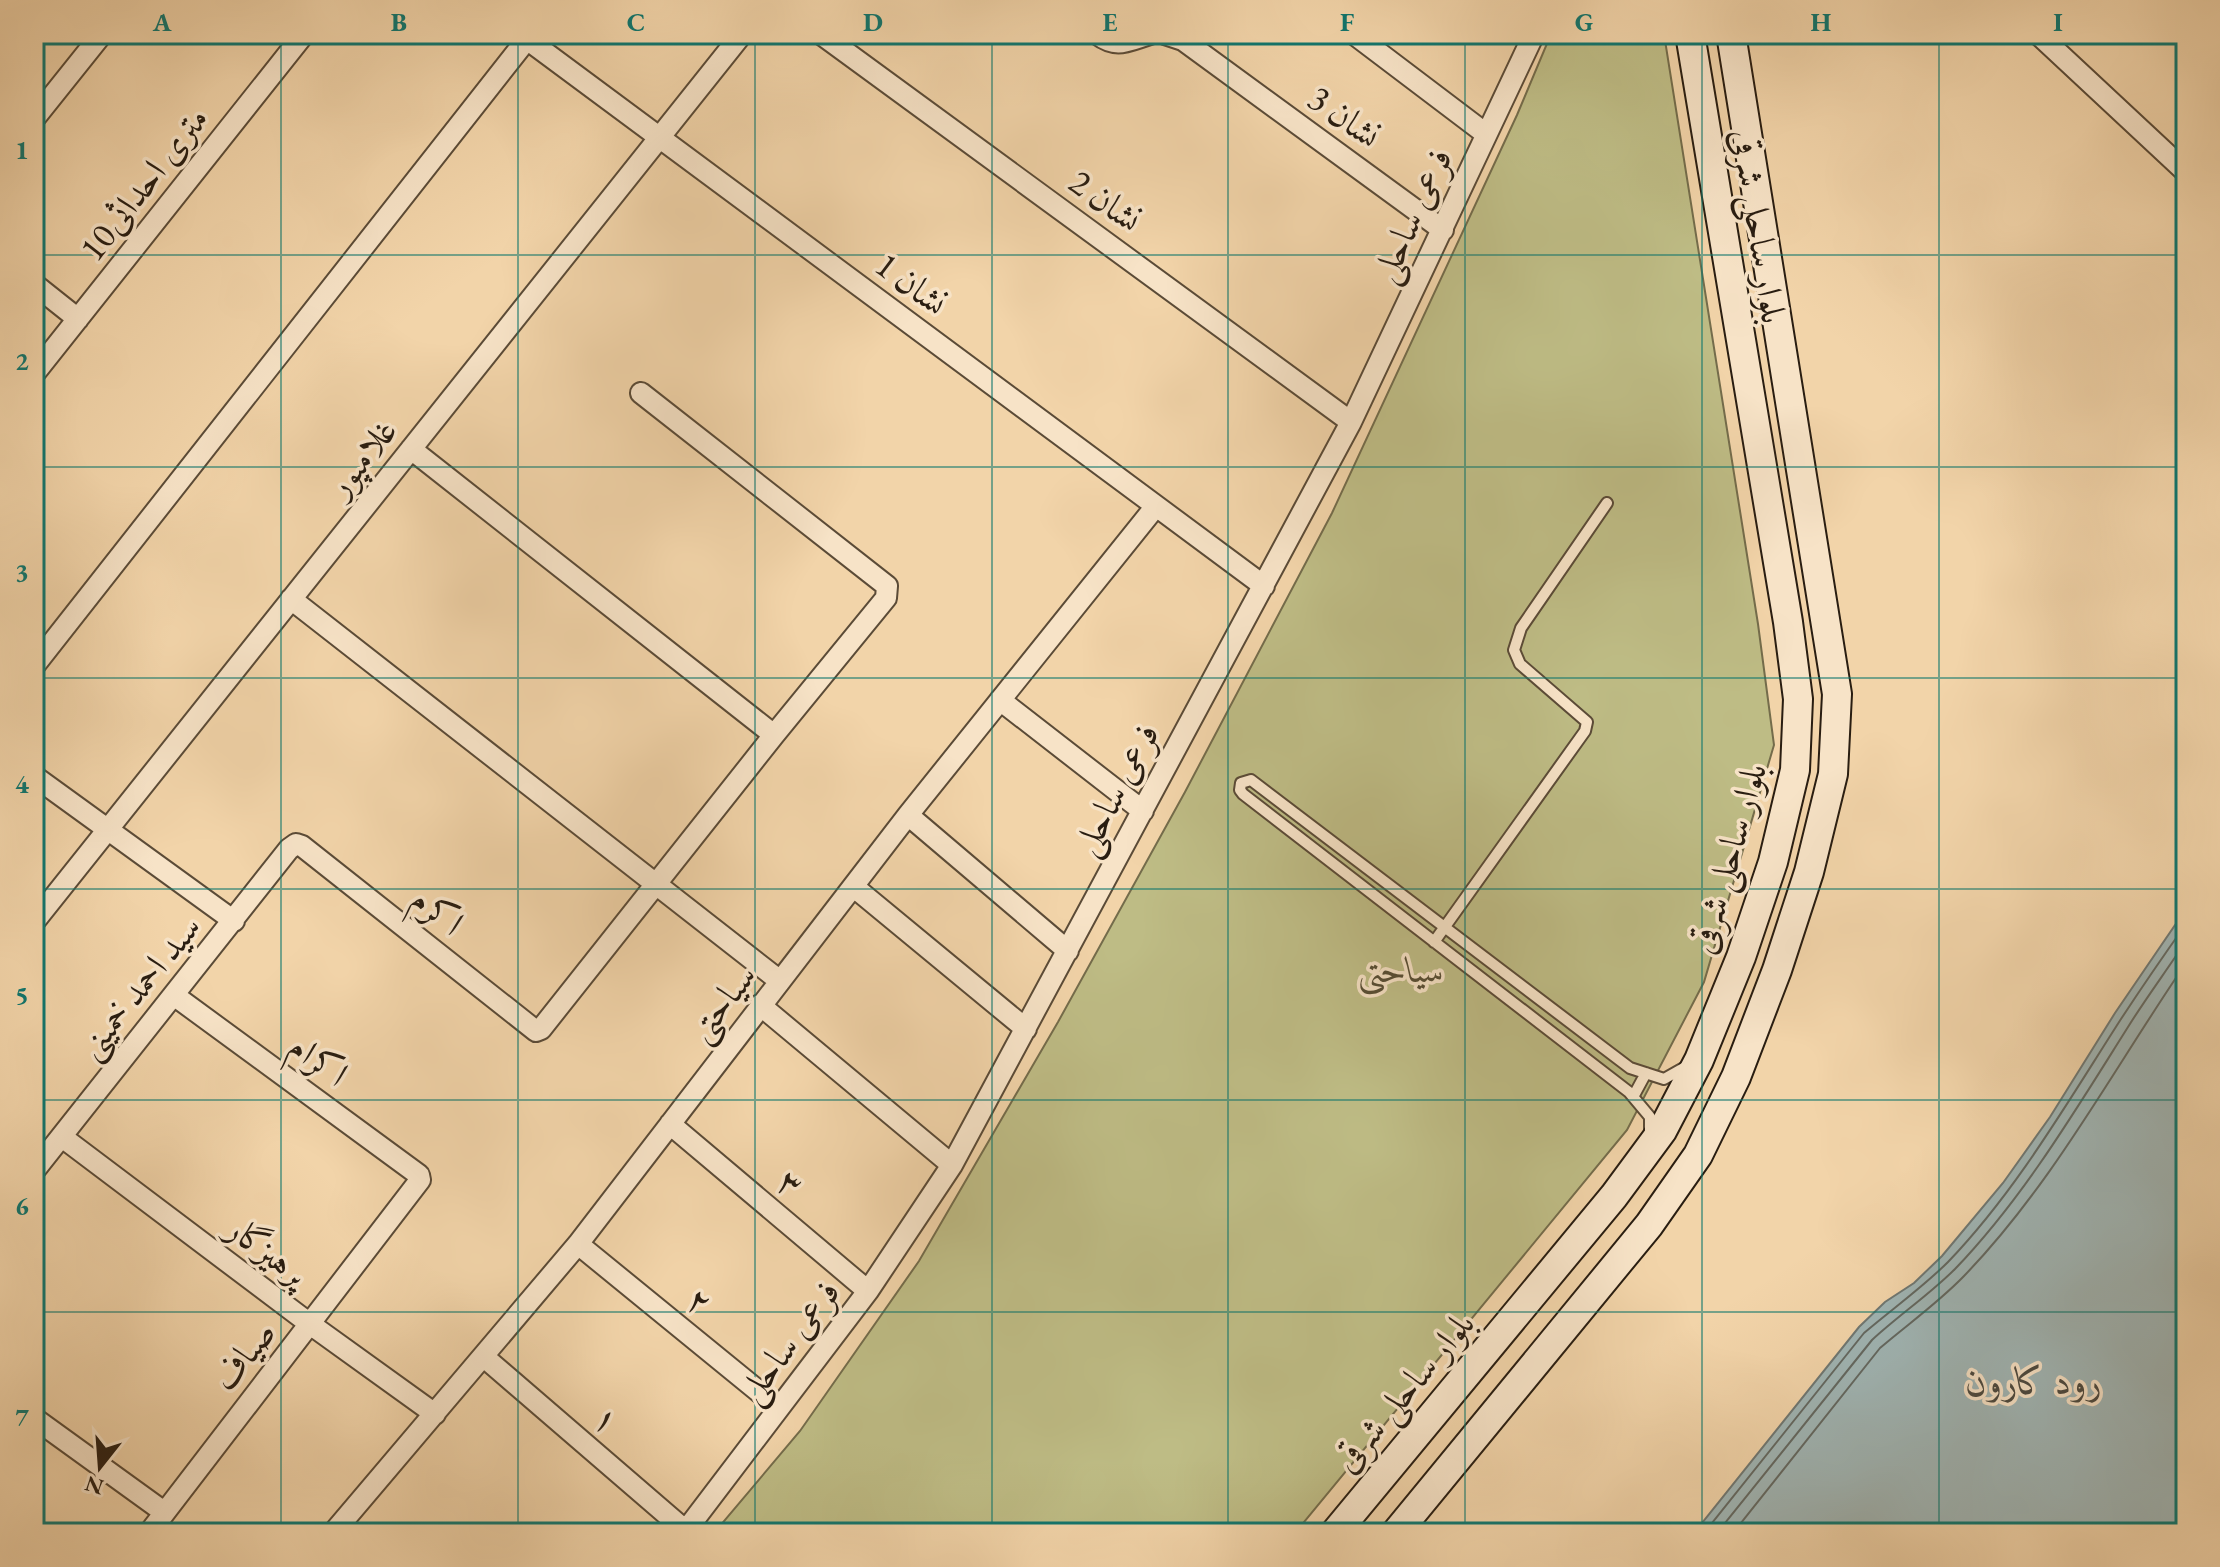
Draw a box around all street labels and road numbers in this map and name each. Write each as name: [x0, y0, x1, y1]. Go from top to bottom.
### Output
street label: نشان 3: [1299, 74, 1390, 159]
street label: 10متری احداثی: [68, 96, 219, 270]
street label: بلوار ساحلی شرقی: [1718, 125, 1798, 327]
street label: فرعی ساحلی: [1360, 140, 1466, 291]
street label: نشان 2: [1060, 158, 1151, 243]
street label: نشان 1: [866, 241, 957, 326]
street label: غلامپور: [313, 408, 408, 509]
street label: فرعی ساحلی: [1061, 715, 1172, 865]
street label: بلوار ساحلی شرقی: [1678, 757, 1780, 960]
street label: اکرم: [397, 875, 474, 952]
street label: سید احمد خمینی: [66, 904, 213, 1070]
street label: سیاحتی: [676, 953, 768, 1052]
street label: اکرام: [275, 1022, 358, 1103]
street label: ۳: [768, 1158, 814, 1207]
street label: پرهیزگار: [215, 1203, 321, 1298]
street label: فرعی ساحلی: [727, 1270, 853, 1414]
street label: ۲: [677, 1275, 723, 1325]
street label: بلوار ساحلی شرقی: [1322, 1301, 1487, 1484]
street label: صیاف: [201, 1310, 286, 1400]
street label: ۱: [583, 1394, 630, 1443]

